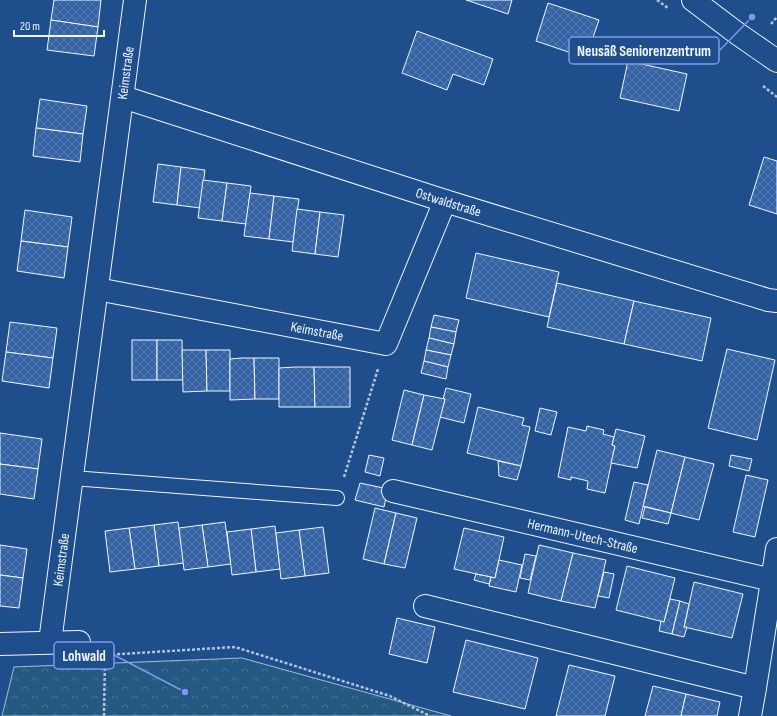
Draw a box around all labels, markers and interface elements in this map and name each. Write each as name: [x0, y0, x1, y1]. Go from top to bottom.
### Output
scale bar: [14, 12, 104, 38]
text: 20 m: [20, 19, 40, 34]
callout: Neusäß Seniorenzentrum: [569, 37, 719, 64]
text: Neusäß Seniorenzentrum: [577, 42, 711, 61]
street label: Keimstraße: [114, 45, 138, 101]
street label: Ostwaldstraße: [413, 184, 483, 221]
street label: Keimstraße: [289, 318, 345, 345]
street label: Hermann-Utech-Straße: [526, 515, 640, 557]
street label: Keimstraße: [49, 532, 73, 587]
callout: Lohwald: [54, 642, 114, 669]
text: Lohwald: [62, 647, 106, 666]

